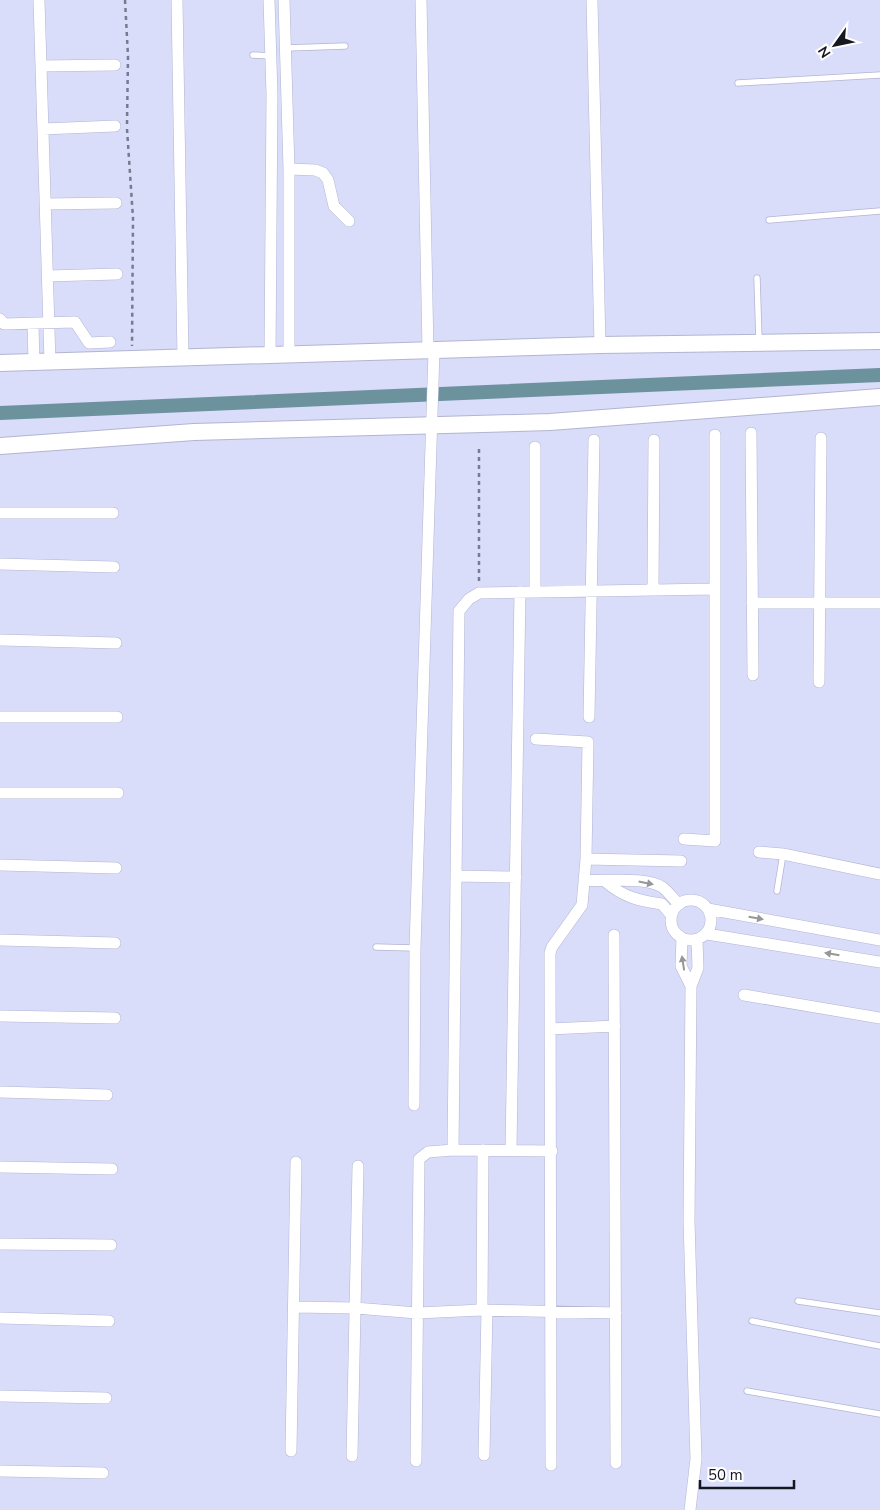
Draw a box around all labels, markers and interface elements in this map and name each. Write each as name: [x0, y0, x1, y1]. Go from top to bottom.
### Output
north arrow: [810, 20, 860, 70]
text: N: [814, 42, 835, 61]
one-way arrow: [638, 879, 653, 887]
one-way arrow: [748, 914, 764, 922]
one-way arrow: [824, 950, 840, 958]
one-way arrow: [678, 954, 686, 970]
scale bar: [700, 1458, 794, 1490]
text: 50 m: [708, 1465, 743, 1485]

